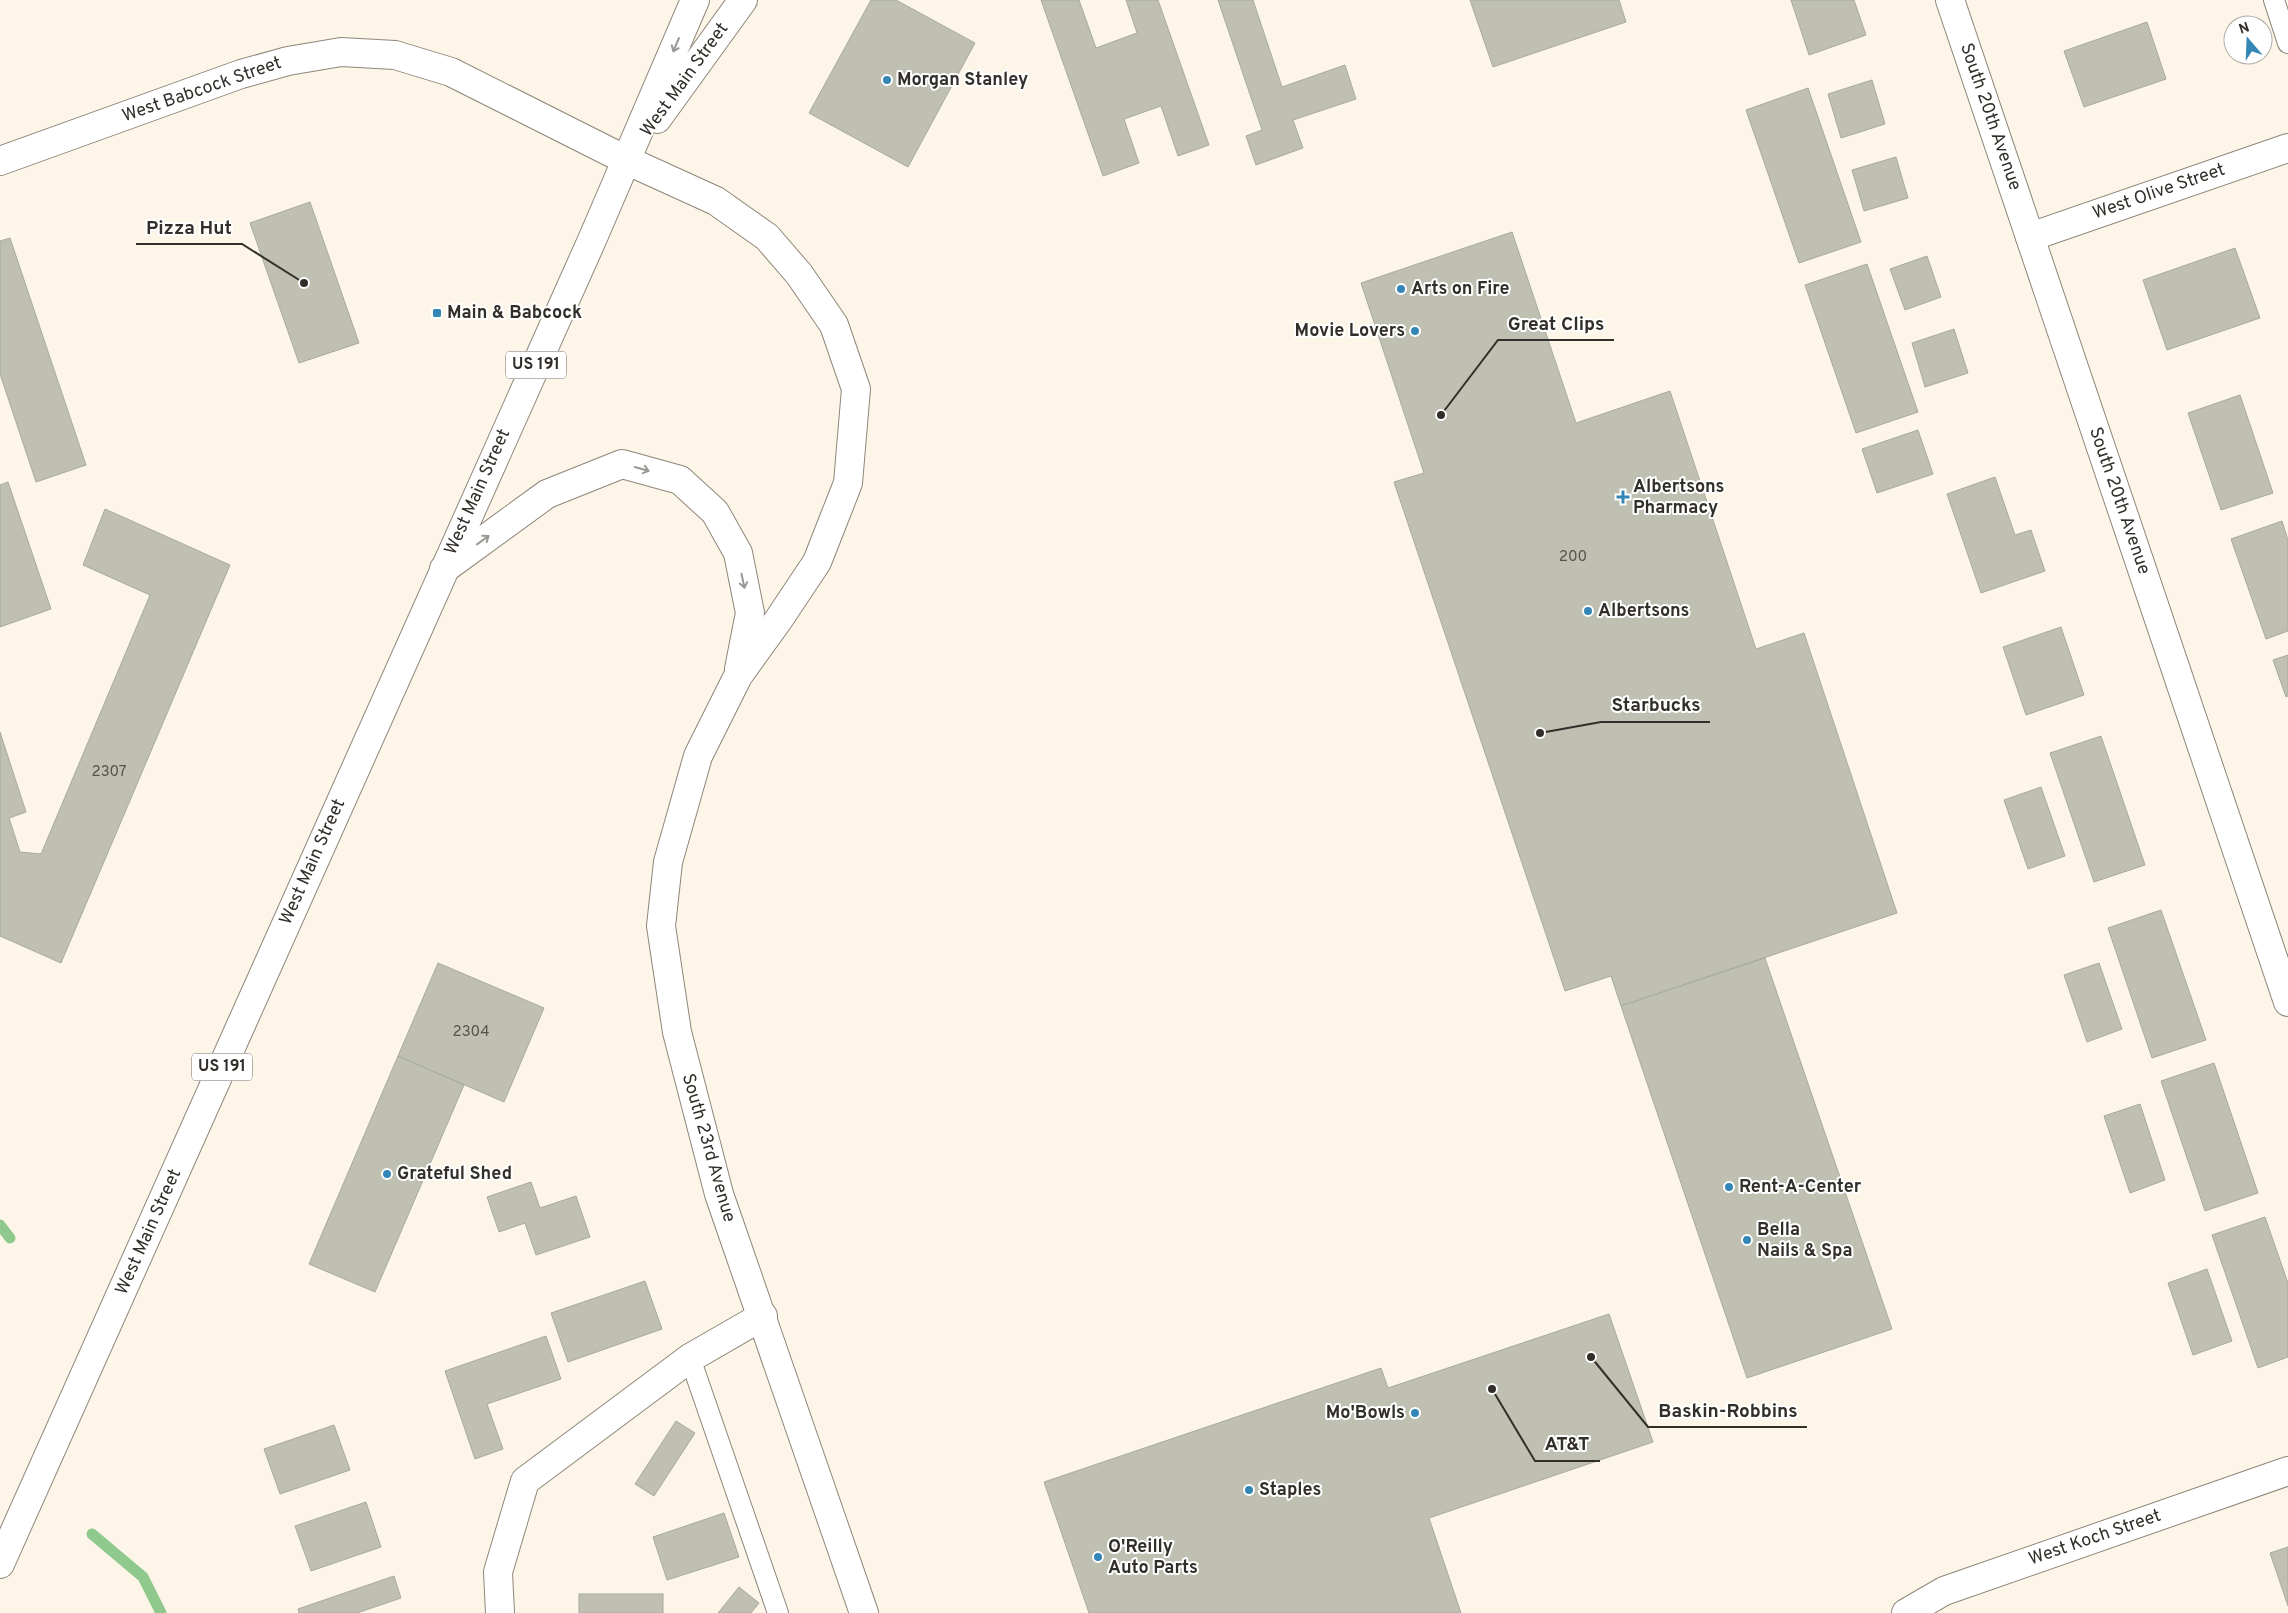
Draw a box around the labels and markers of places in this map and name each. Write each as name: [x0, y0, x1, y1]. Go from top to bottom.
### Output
place label: Morgan Stanley: [897, 69, 1028, 92]
marker: Morgan Stanley: [881, 74, 893, 86]
callout: Pizza Hut: [136, 210, 242, 244]
place label: Arts on Fire: [1411, 278, 1509, 301]
marker: Arts on Fire: [1395, 283, 1407, 295]
place label: Main & Babcock: [447, 302, 582, 325]
callout: Great Clips: [1498, 306, 1614, 340]
marker: Main & Babcock: [431, 307, 443, 319]
place label: Movie Lovers: [1295, 320, 1405, 343]
marker: Movie Lovers: [1409, 325, 1421, 337]
place label: Albertsons Pharmacy: [1633, 476, 1724, 520]
marker: Albertsons Pharmacy: [1617, 491, 1629, 503]
place label: Albertsons: [1598, 600, 1689, 623]
marker: Albertsons: [1582, 605, 1594, 617]
callout: Starbucks: [1601, 688, 1710, 722]
place label: Grateful Shed: [397, 1163, 512, 1186]
marker: Grateful Shed: [381, 1168, 393, 1180]
place label: Rent-A-Center: [1739, 1176, 1862, 1199]
marker: Rent-A-Center: [1723, 1181, 1735, 1193]
place label: Bella Nails & Spa: [1757, 1219, 1853, 1263]
marker: Bella Nails & Spa: [1741, 1234, 1753, 1246]
callout: Baskin-Robbins: [1648, 1393, 1807, 1427]
place label: Mo'Bowls: [1326, 1402, 1405, 1425]
marker: Mo'Bowls: [1409, 1407, 1421, 1419]
callout: AT&T: [1535, 1427, 1600, 1461]
place label: Staples: [1259, 1479, 1321, 1502]
marker: Staples: [1243, 1484, 1255, 1496]
place label: O'Reilly Auto Parts: [1108, 1536, 1198, 1580]
marker: O'Reilly Auto Parts: [1092, 1551, 1104, 1563]

